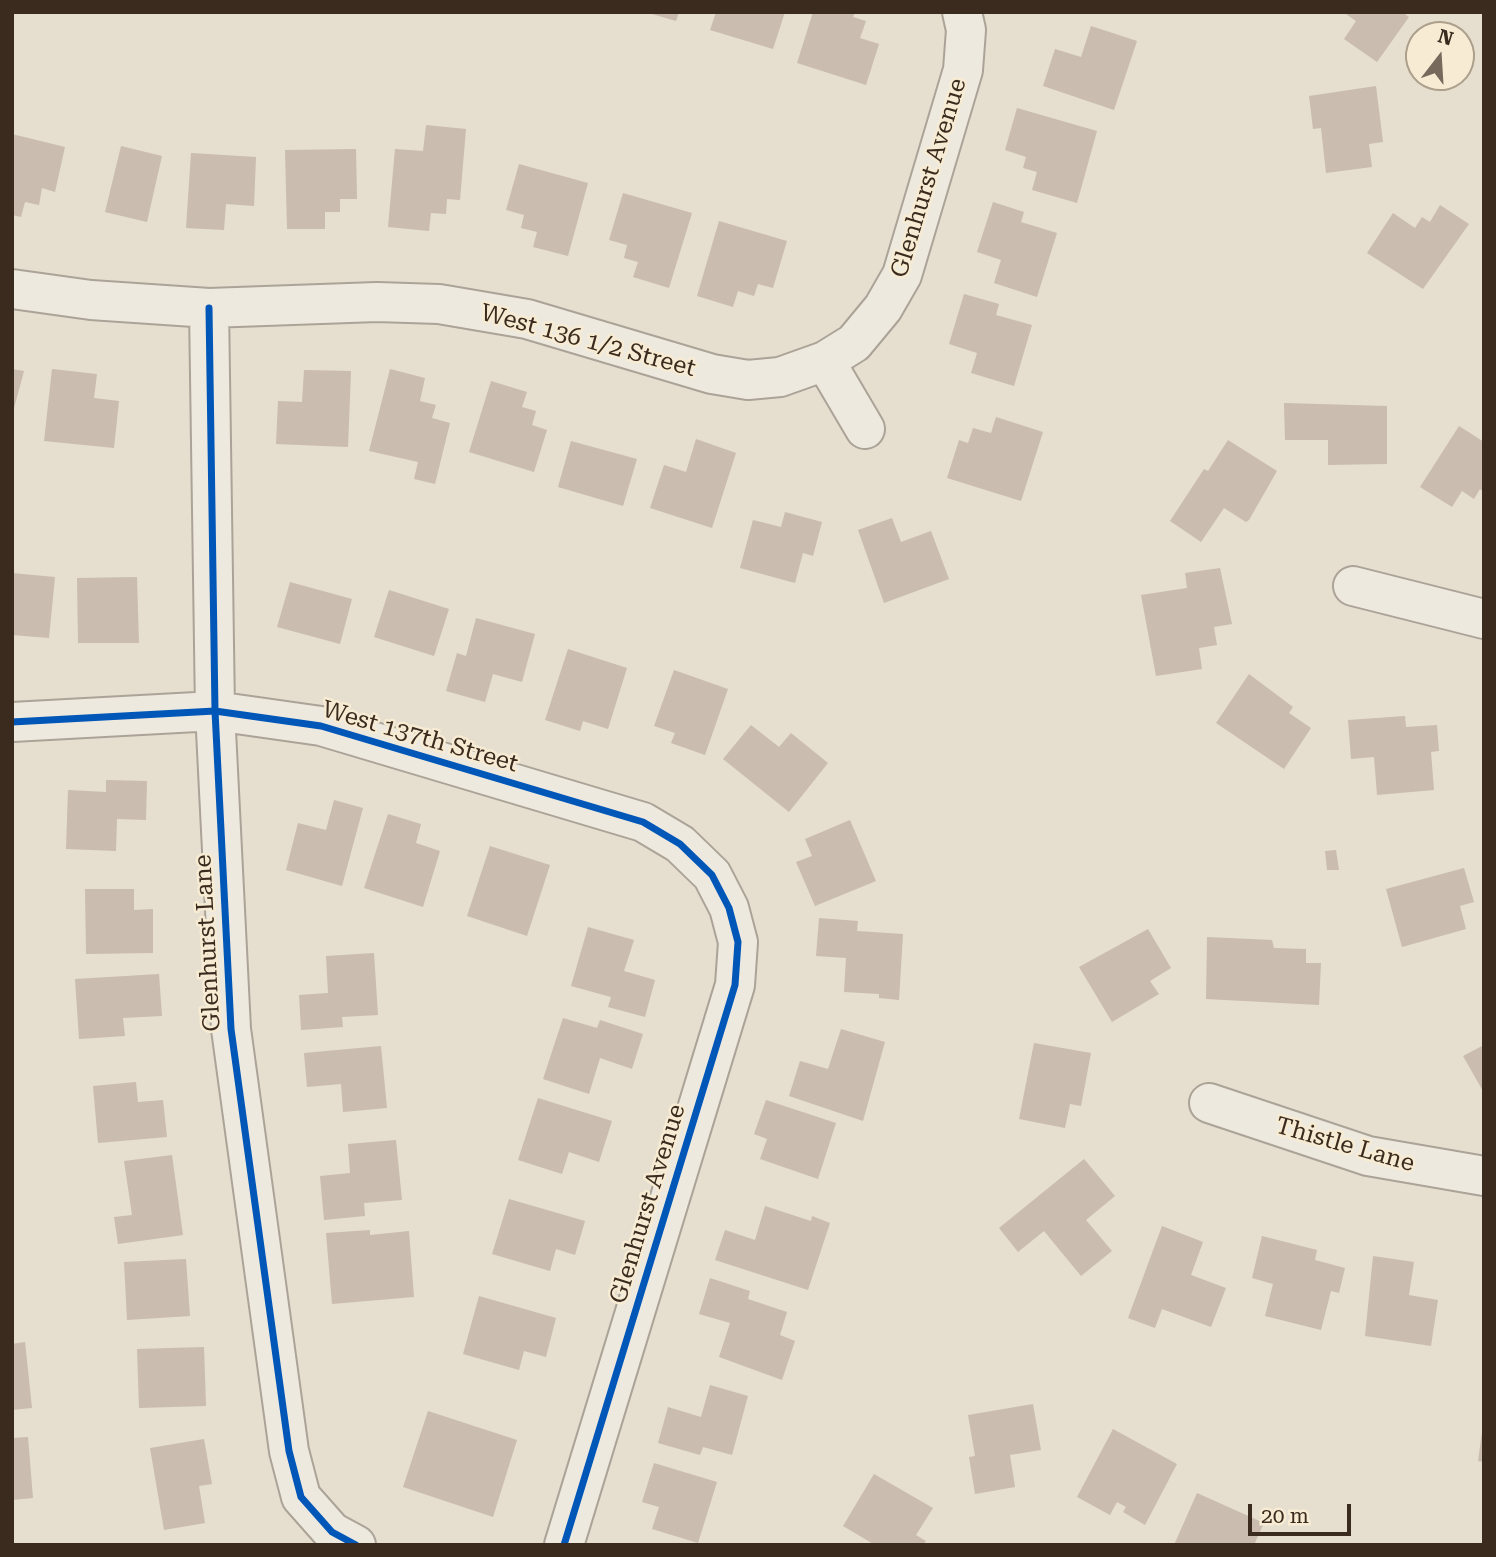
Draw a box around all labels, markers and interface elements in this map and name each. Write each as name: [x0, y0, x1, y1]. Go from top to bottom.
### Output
north arrow: [1405, 21, 1475, 91]
text: N: [1435, 24, 1456, 50]
street label: Glenhurst Avenue: [885, 75, 973, 281]
street label: West 136 1/2 Street: [477, 298, 699, 384]
street label: West 137th Street: [319, 695, 521, 779]
street label: Glenhurst Lane: [189, 854, 227, 1032]
street label: Glenhurst Avenue: [604, 1101, 692, 1307]
street label: Thistle Lane: [1272, 1111, 1418, 1179]
scale bar: [1251, 1490, 1354, 1534]
text: 20 m: [1261, 1504, 1309, 1528]

